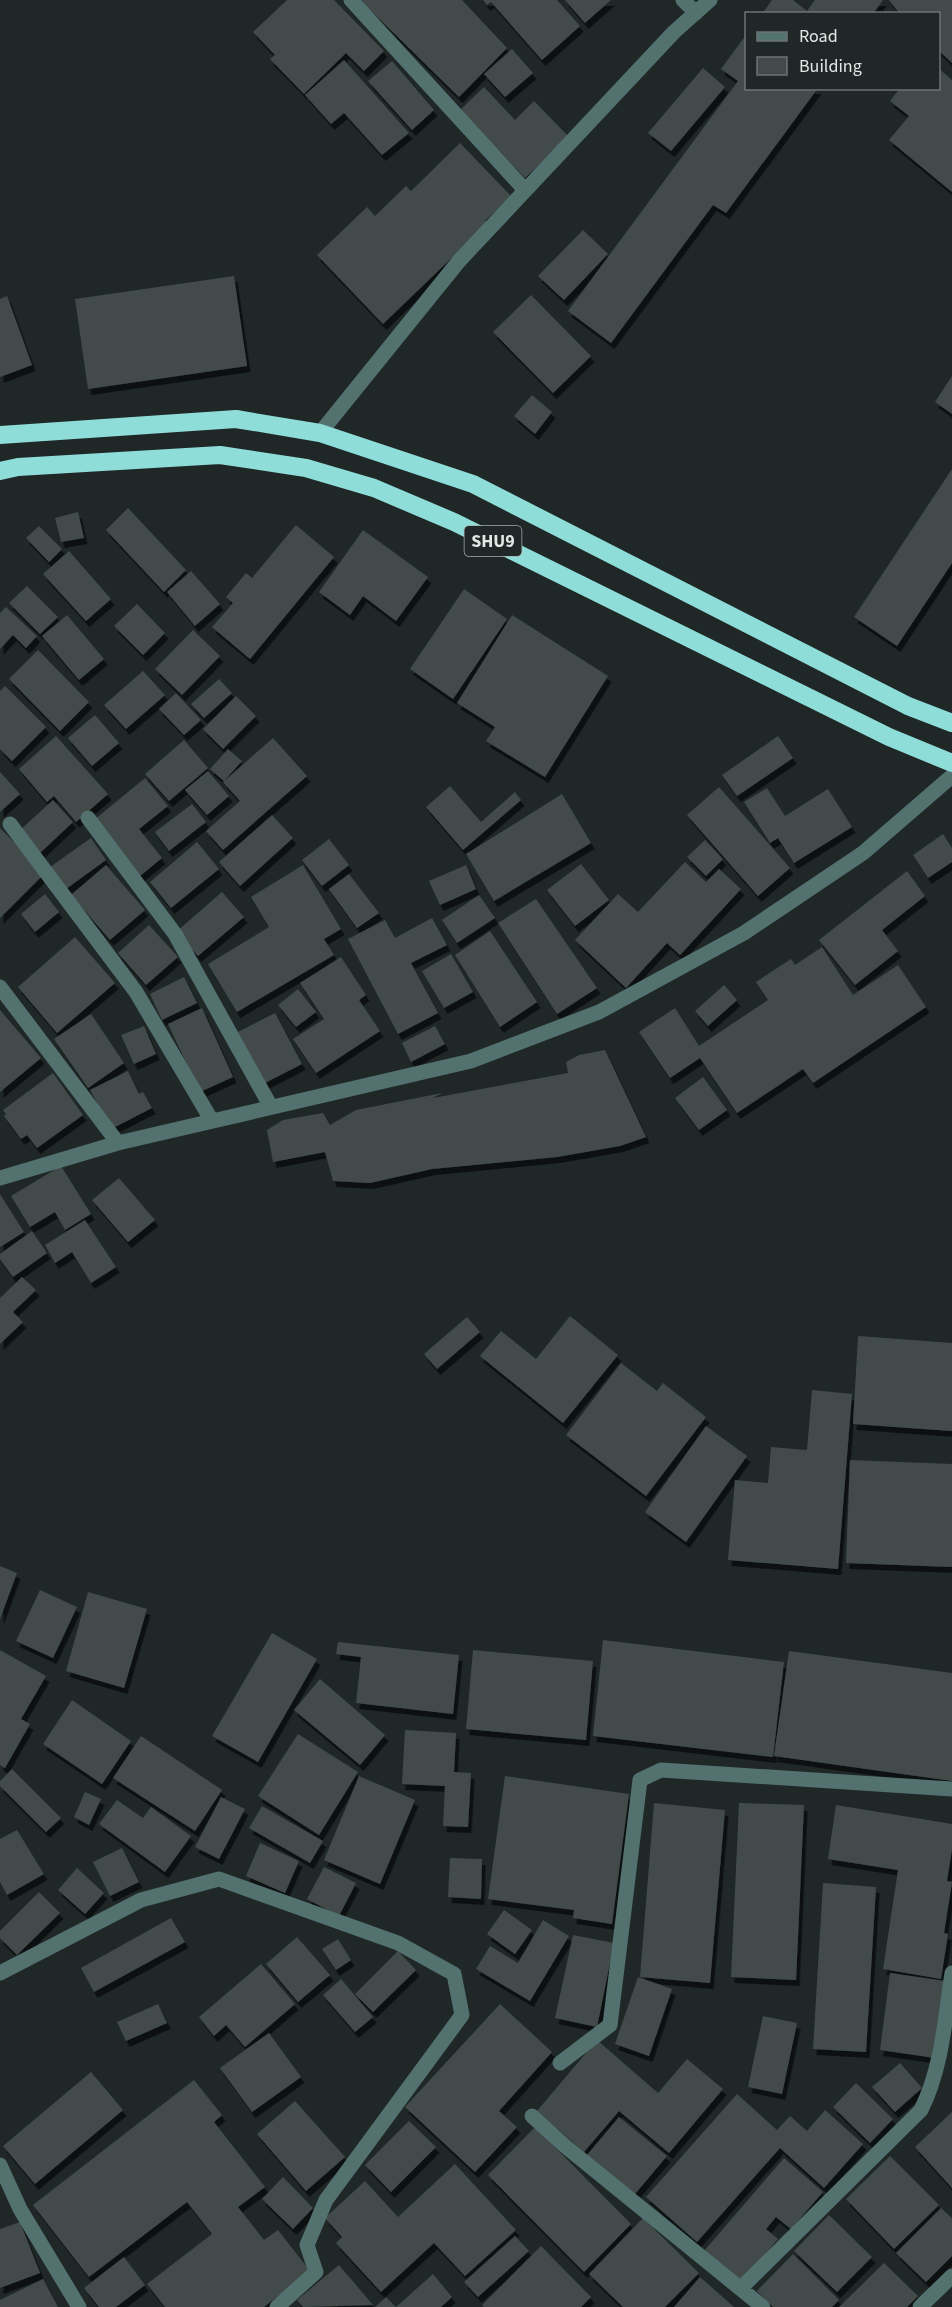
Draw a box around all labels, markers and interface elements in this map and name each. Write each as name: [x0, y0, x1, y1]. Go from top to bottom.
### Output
legend: [745, 12, 940, 90]
text: Road: [799, 24, 838, 49]
text: Building: [799, 54, 862, 79]
road number: SHU9: [464, 526, 522, 556]

